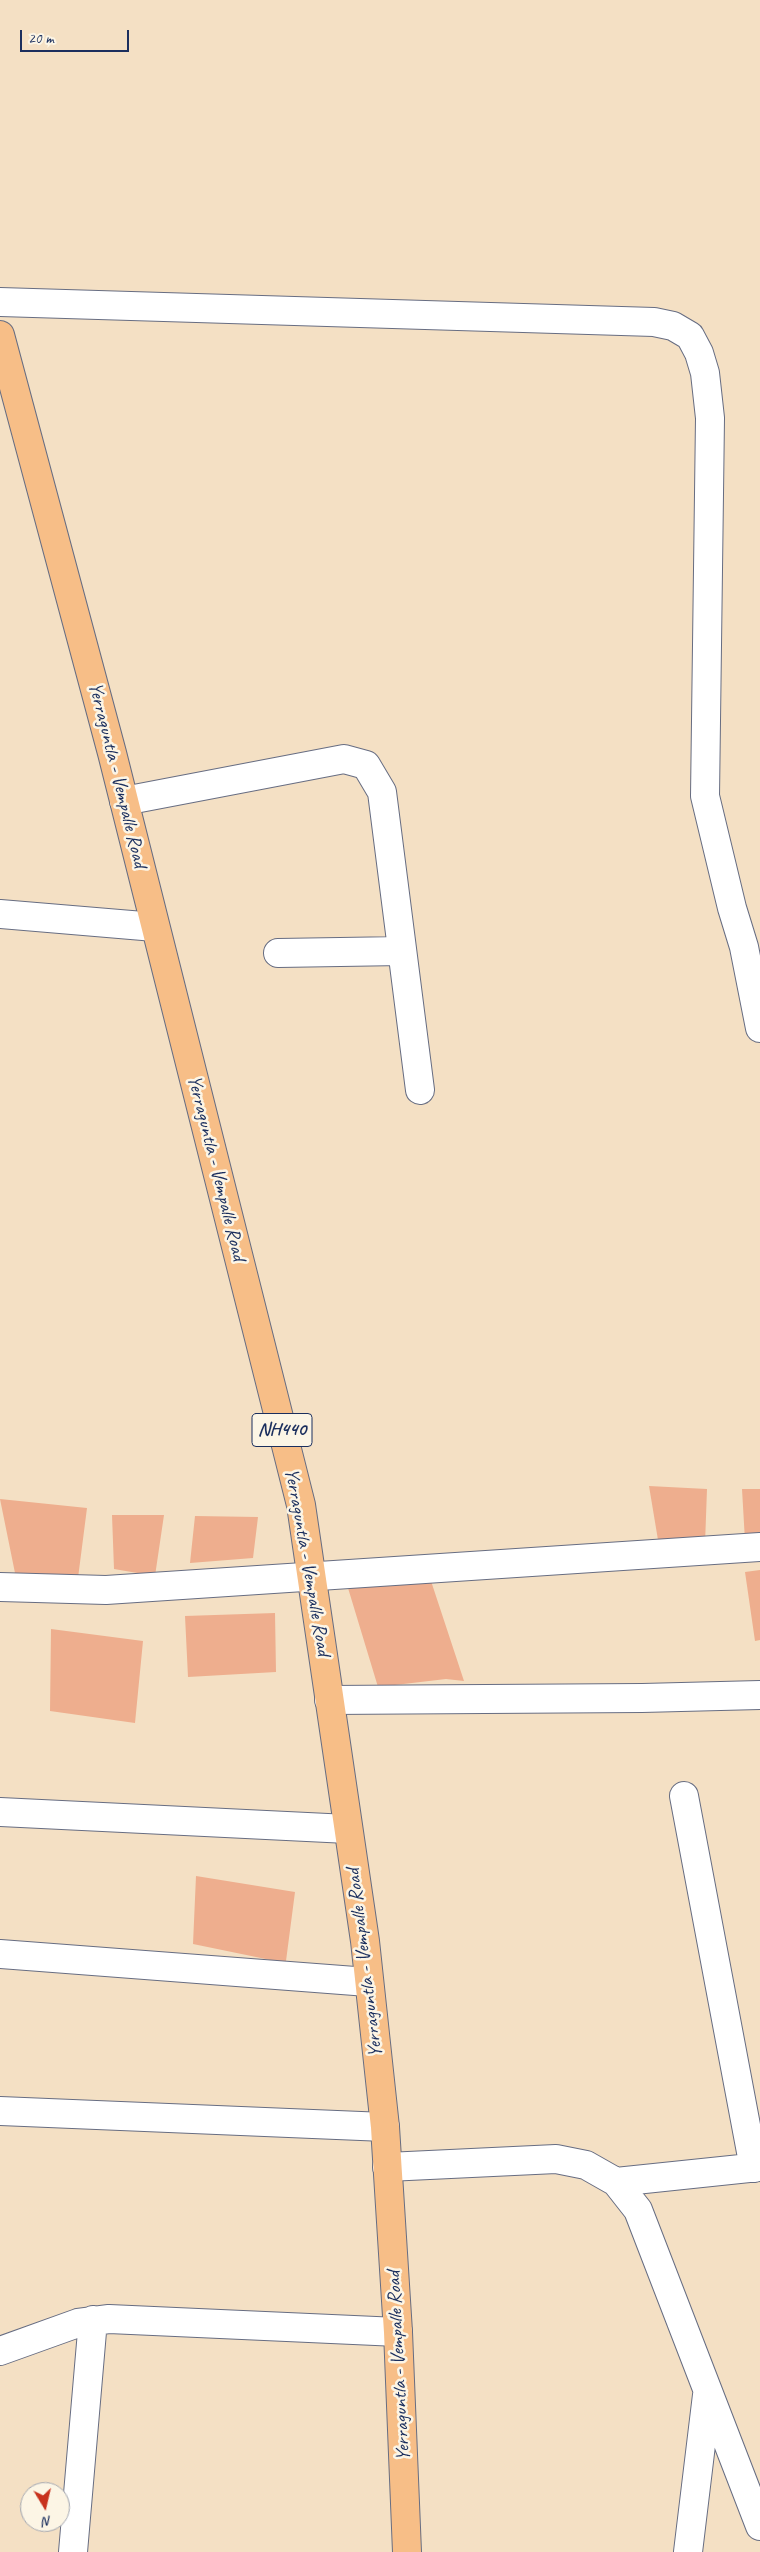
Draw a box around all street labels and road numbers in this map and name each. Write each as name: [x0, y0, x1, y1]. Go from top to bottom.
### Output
street label: Yerraguntla - Vempalle Road: [82, 680, 152, 870]
street label: Yerraguntla - Vempalle Road: [181, 1073, 251, 1263]
road number: NH440: [252, 1414, 312, 1446]
street label: Yerraguntla - Vempalle Road: [279, 1466, 335, 1658]
street label: Yerraguntla - Vempalle Road: [341, 1867, 389, 2059]
street label: Yerraguntla - Vempalle Road: [382, 2270, 416, 2462]

